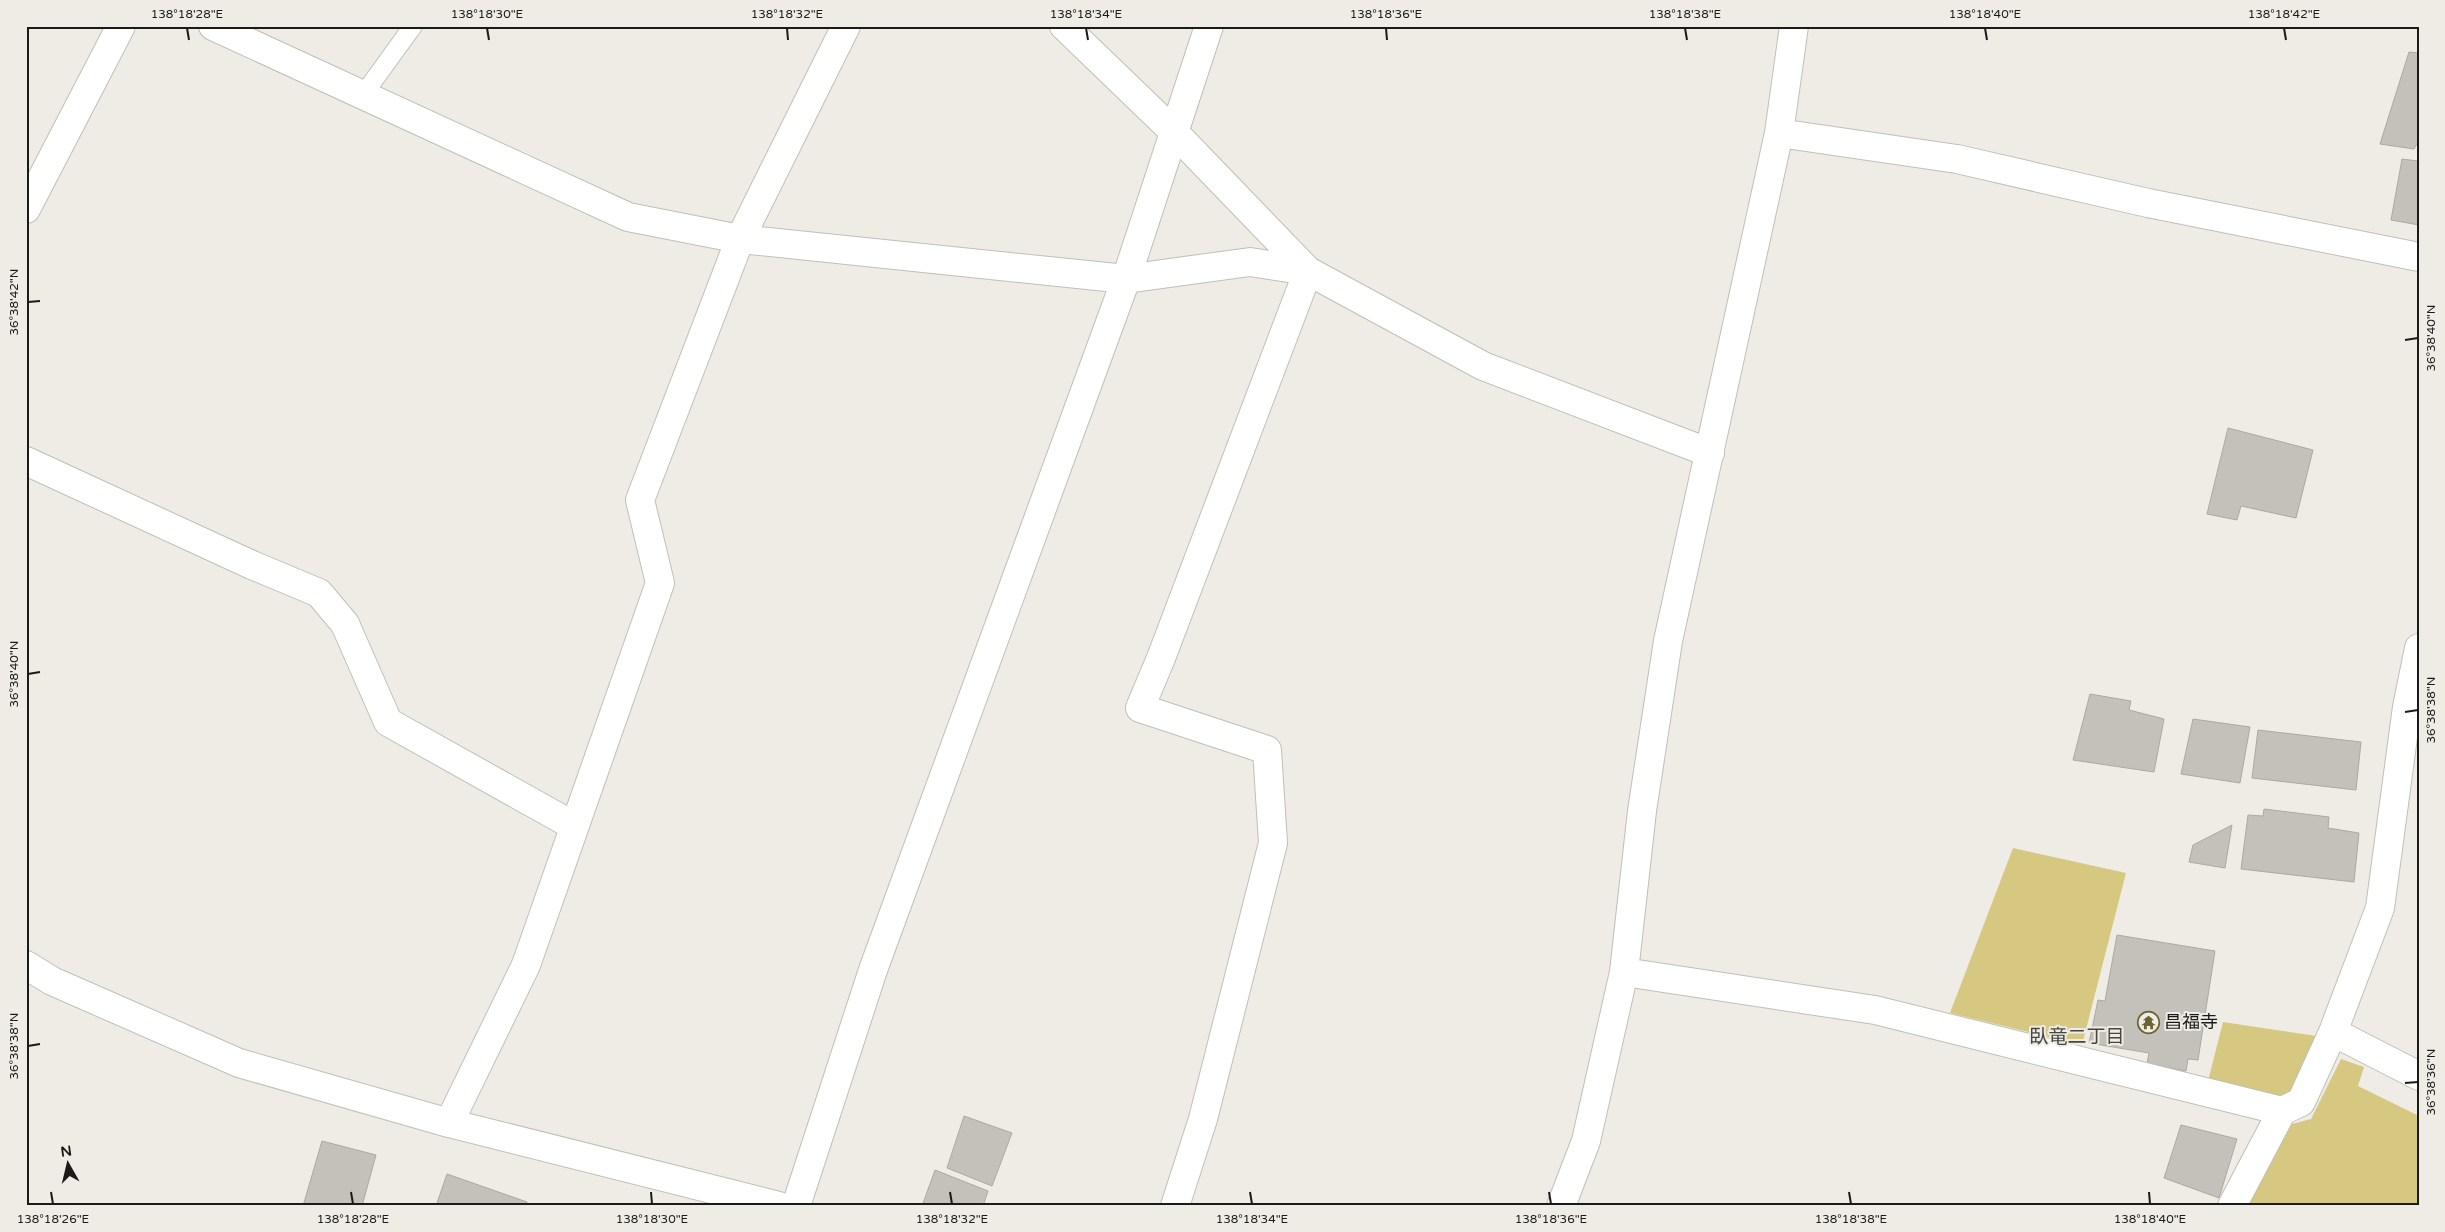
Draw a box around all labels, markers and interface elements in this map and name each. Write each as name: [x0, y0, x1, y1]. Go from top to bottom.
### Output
text: 138°18'28"E: [151, 7, 224, 21]
text: 138°18'30"E: [451, 7, 524, 21]
text: 138°18'32"E: [751, 7, 824, 21]
text: 138°18'34"E: [1050, 7, 1123, 21]
text: 138°18'36"E: [1350, 7, 1423, 21]
text: 138°18'38"E: [1649, 7, 1722, 21]
text: 138°18'40"E: [1949, 7, 2022, 21]
text: 138°18'42"E: [2248, 7, 2321, 21]
text: 36°38'42"N: [7, 269, 21, 335]
text: 36°38'40"N: [2424, 305, 2438, 371]
text: 36°38'40"N: [7, 641, 21, 707]
text: 36°38'38"N: [2424, 677, 2438, 743]
temple icon: 昌福寺: [2136, 1010, 2160, 1034]
place label: 昌福寺: [2164, 1011, 2218, 1033]
text: 36°38'38"N: [7, 1013, 21, 1079]
district label: 臥竜二丁目: [2029, 1026, 2125, 1048]
text: 36°38'36"N: [2424, 1049, 2438, 1115]
north arrow: [42, 1140, 92, 1190]
text: N: [60, 1142, 73, 1161]
text: 138°18'26"E: [17, 1212, 90, 1226]
text: 138°18'28"E: [317, 1212, 390, 1226]
text: 138°18'30"E: [616, 1212, 689, 1226]
text: 138°18'32"E: [916, 1212, 989, 1226]
text: 138°18'34"E: [1216, 1212, 1289, 1226]
text: 138°18'36"E: [1515, 1212, 1588, 1226]
text: 138°18'38"E: [1815, 1212, 1888, 1226]
text: 138°18'40"E: [2114, 1212, 2187, 1226]

